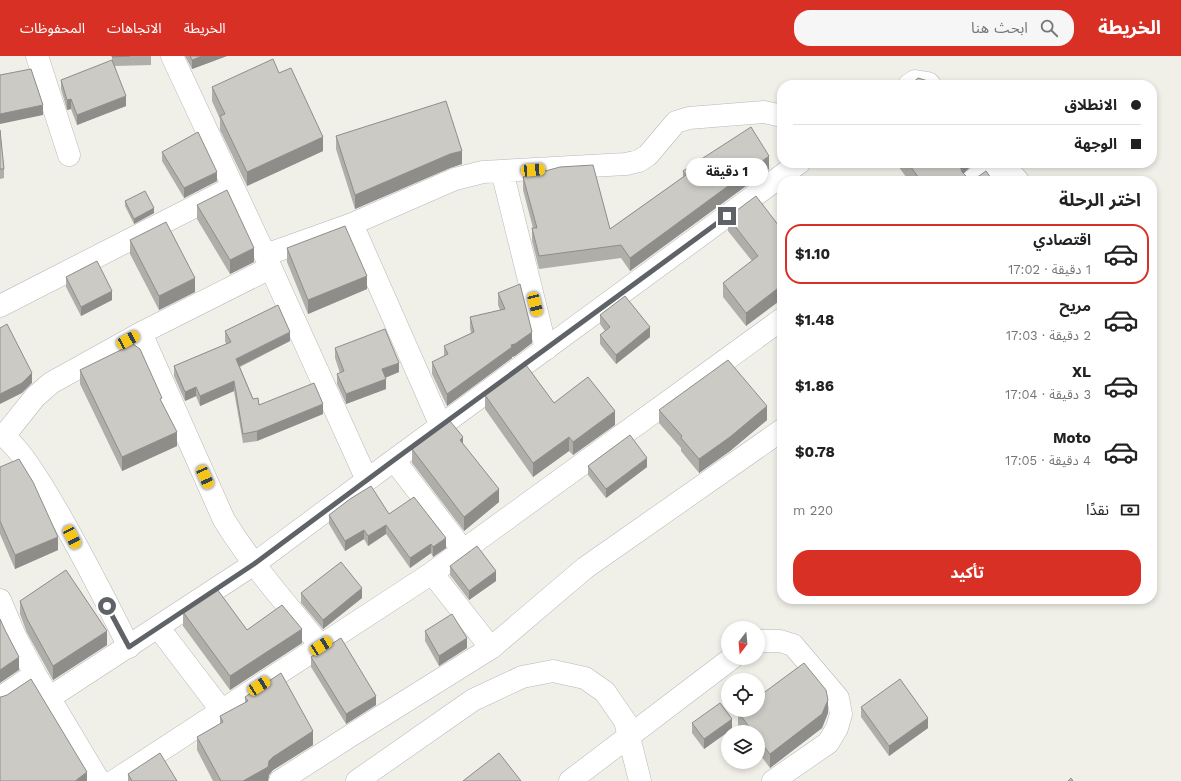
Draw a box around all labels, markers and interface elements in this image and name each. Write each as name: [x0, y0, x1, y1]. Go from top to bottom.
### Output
search box: [794, 10, 1074, 46]
text: الخريطة: [1098, 16, 1161, 39]
icon: search: [1038, 17, 1060, 39]
text: ابحث هنا: [971, 19, 1028, 37]
text: المحفوظات: [20, 20, 85, 36]
text: الاتجاهات: [107, 20, 162, 36]
text: الخريطة: [184, 20, 226, 36]
text: الانطلاق: [1065, 96, 1117, 114]
text: الوجهة: [1074, 135, 1117, 153]
callout: 1 دقيقة: [686, 158, 768, 186]
car: [521, 163, 545, 177]
text: 1 دقيقة: [706, 164, 748, 179]
text: اختر الرحلة: [1059, 189, 1141, 210]
route end: [718, 207, 736, 225]
text: اقتصادي: [1033, 231, 1091, 249]
icon: car: [1103, 236, 1139, 272]
text: $1.10: [795, 245, 830, 263]
text: 1 دقيقة · 17:02: [1008, 262, 1091, 277]
car: [526, 291, 544, 317]
text: مريح: [1059, 297, 1091, 315]
icon: car: [1103, 302, 1139, 338]
text: $1.48: [795, 311, 834, 329]
text: 2 دقيقة · 17:03: [1006, 328, 1091, 343]
car: [115, 329, 141, 351]
text: XL: [1072, 363, 1091, 381]
icon: car: [1103, 368, 1139, 404]
text: $1.86: [795, 377, 834, 395]
text: 3 دقيقة · 17:04: [1005, 387, 1091, 402]
text: Moto: [1053, 429, 1091, 447]
icon: car: [1103, 434, 1139, 470]
text: $0.78: [795, 443, 835, 461]
text: 4 دقيقة · 17:05: [1005, 453, 1091, 468]
car: [195, 464, 215, 490]
icon: cash: [1119, 499, 1141, 521]
text: نقدًا: [1086, 501, 1109, 519]
text: 220 m: [793, 503, 833, 518]
car: [61, 524, 83, 550]
button: تأكيد: [793, 550, 1141, 596]
route start: [98, 597, 116, 615]
north arrow: [721, 621, 765, 665]
map controls: [721, 621, 765, 769]
car: [308, 634, 334, 658]
button: locate: [721, 673, 765, 717]
car: [246, 674, 272, 698]
button: layers: [721, 725, 765, 769]

